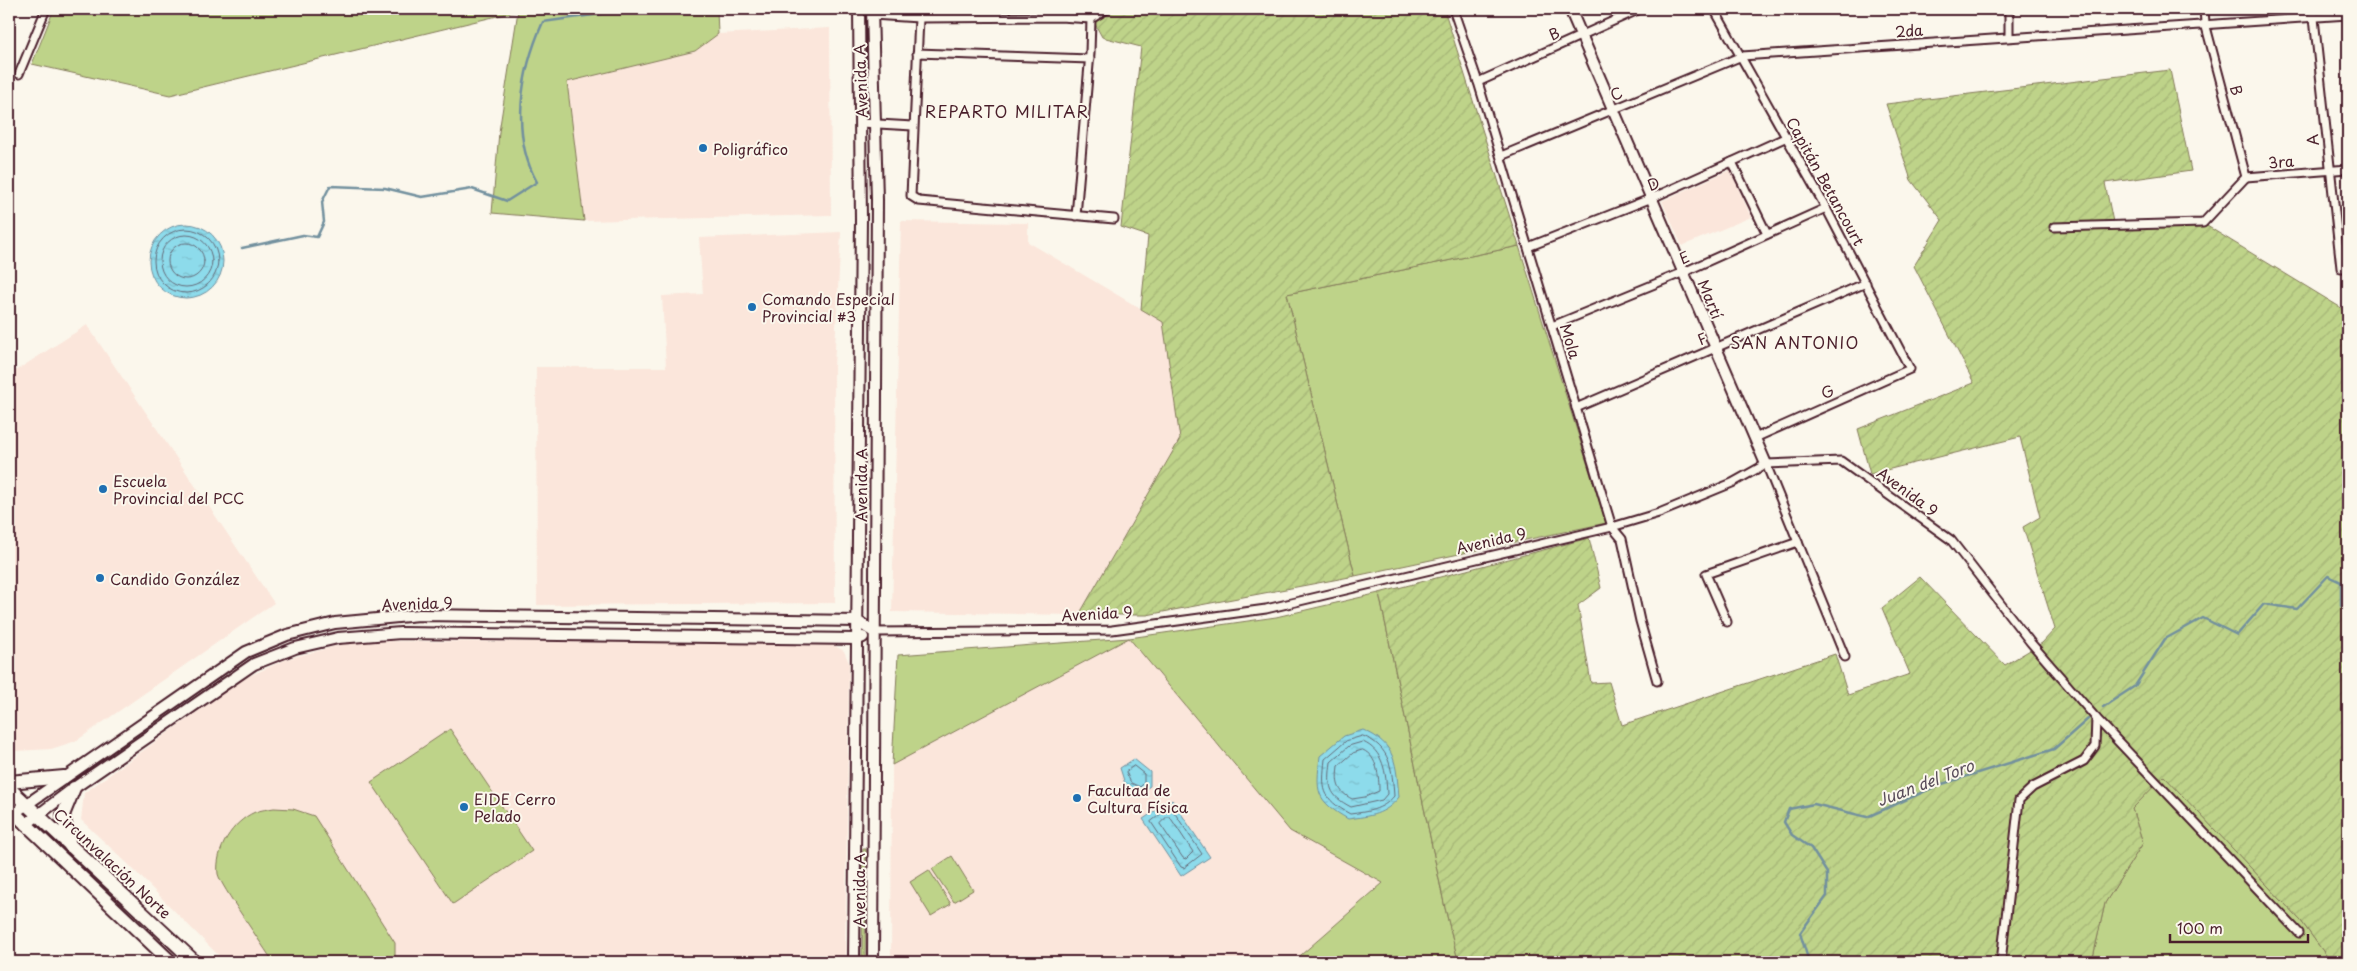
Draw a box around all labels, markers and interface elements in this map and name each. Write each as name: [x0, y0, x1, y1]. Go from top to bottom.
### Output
street label: 2da: [1894, 17, 1925, 42]
street label: B: [1545, 20, 1563, 46]
street label: Avenida A: [847, 44, 873, 118]
street label: C: [1606, 80, 1626, 106]
street label: B: [2225, 82, 2249, 98]
district label: REPARTO MILITAR: [925, 99, 1089, 123]
street label: Capitán Betancourt: [1781, 112, 1871, 250]
street label: A: [2300, 133, 2324, 147]
place label: Poligráfico: [713, 137, 788, 160]
marker: Poligráfico: [697, 142, 709, 154]
street label: 3ra: [2267, 149, 2295, 173]
street label: D: [1643, 170, 1663, 196]
street label: E: [1675, 245, 1693, 269]
street label: Martí: [1693, 276, 1730, 323]
place label: Comando Especial Provincial #3: [762, 287, 895, 327]
marker: Comando Especial Provincial #3: [746, 301, 758, 313]
street label: Mola: [1555, 321, 1587, 362]
street label: F: [1694, 326, 1711, 350]
district label: SAN ANTONIO: [1731, 330, 1859, 354]
street label: G: [1817, 378, 1837, 404]
street label: Avenida A: [849, 448, 872, 522]
street label: Avenida 9: [1873, 461, 1943, 521]
place label: Escuela Provincial del PCC: [113, 469, 244, 509]
marker: Escuela Provincial del PCC: [97, 483, 109, 495]
street label: Avenida 9: [1454, 521, 1528, 559]
place label: Candido González: [110, 567, 240, 590]
marker: Candido González: [94, 572, 106, 584]
street label: Avenida 9: [381, 590, 453, 616]
street label: Avenida 9: [1061, 600, 1133, 626]
water label: Juan del Toro: [1873, 752, 1978, 812]
place label: Facultad de Cultura Física: [1087, 778, 1189, 818]
place label: EIDE Cerro Pelado: [474, 787, 556, 827]
marker: Facultad de Cultura Física: [1071, 792, 1083, 804]
marker: EIDE Cerro Pelado: [458, 801, 470, 813]
street label: Circunvalación Norte: [49, 802, 177, 924]
street label: Avenida A: [847, 853, 870, 927]
scale bar: [2170, 911, 2307, 943]
text: 100 m: [2177, 916, 2223, 939]

